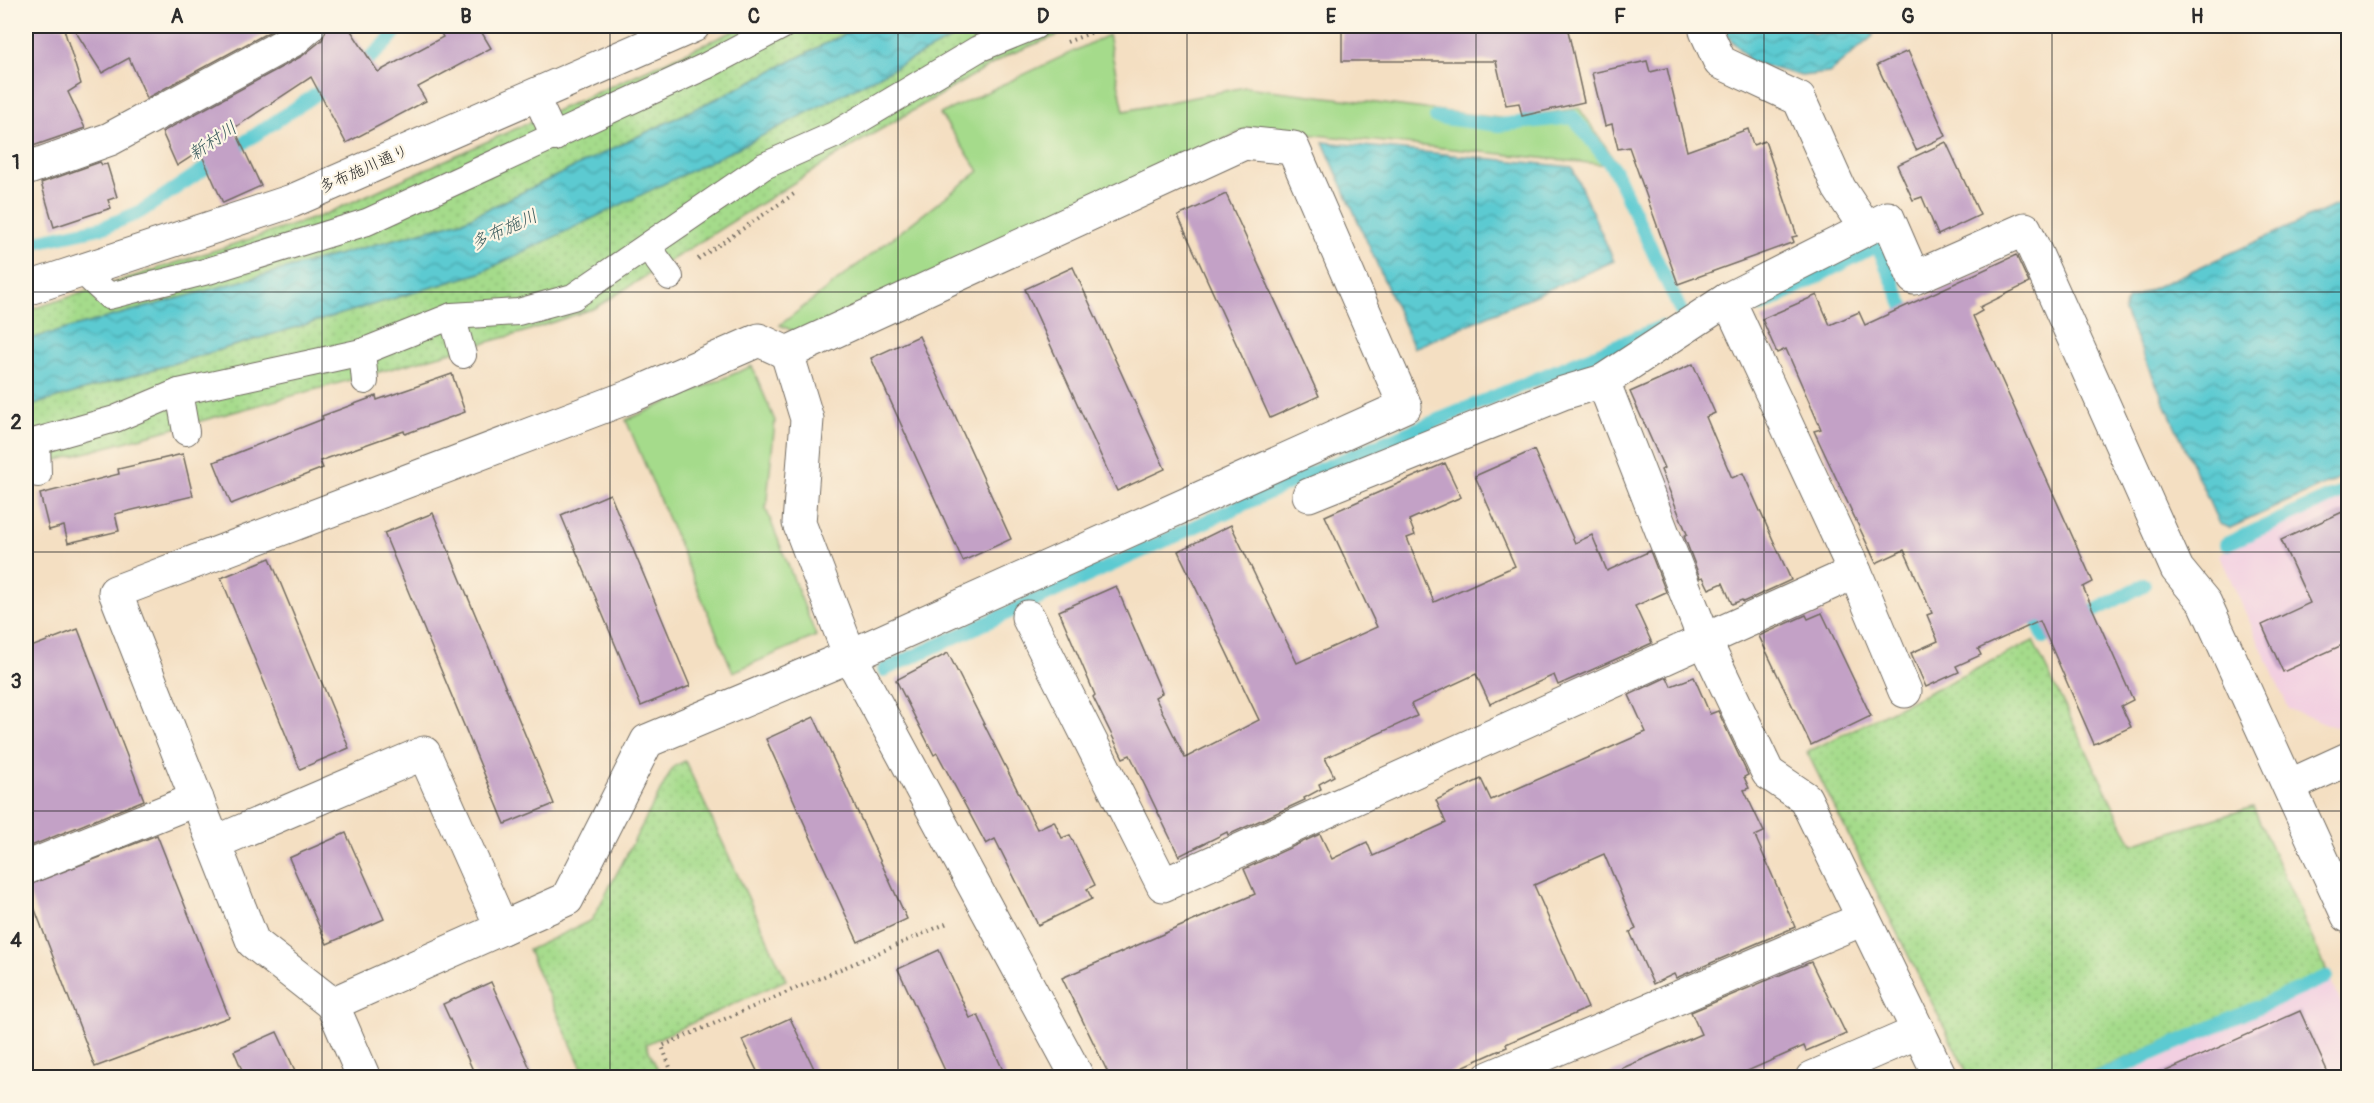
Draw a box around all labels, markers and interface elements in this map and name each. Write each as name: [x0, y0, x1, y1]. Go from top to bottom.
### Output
text: A: [171, 4, 184, 29]
text: B: [460, 4, 472, 29]
text: C: [748, 4, 760, 29]
text: D: [1037, 4, 1050, 29]
text: E: [1326, 4, 1337, 29]
text: F: [1614, 4, 1626, 29]
text: G: [1901, 4, 1915, 29]
text: H: [2191, 4, 2204, 29]
water label: 新村川: [184, 116, 242, 166]
street label: 多布施川通り: [316, 140, 412, 198]
text: 1: [12, 150, 20, 175]
water label: 多布施川: [467, 204, 541, 256]
text: 2: [10, 410, 22, 435]
text: 3: [10, 669, 22, 694]
text: 4: [10, 928, 22, 953]

